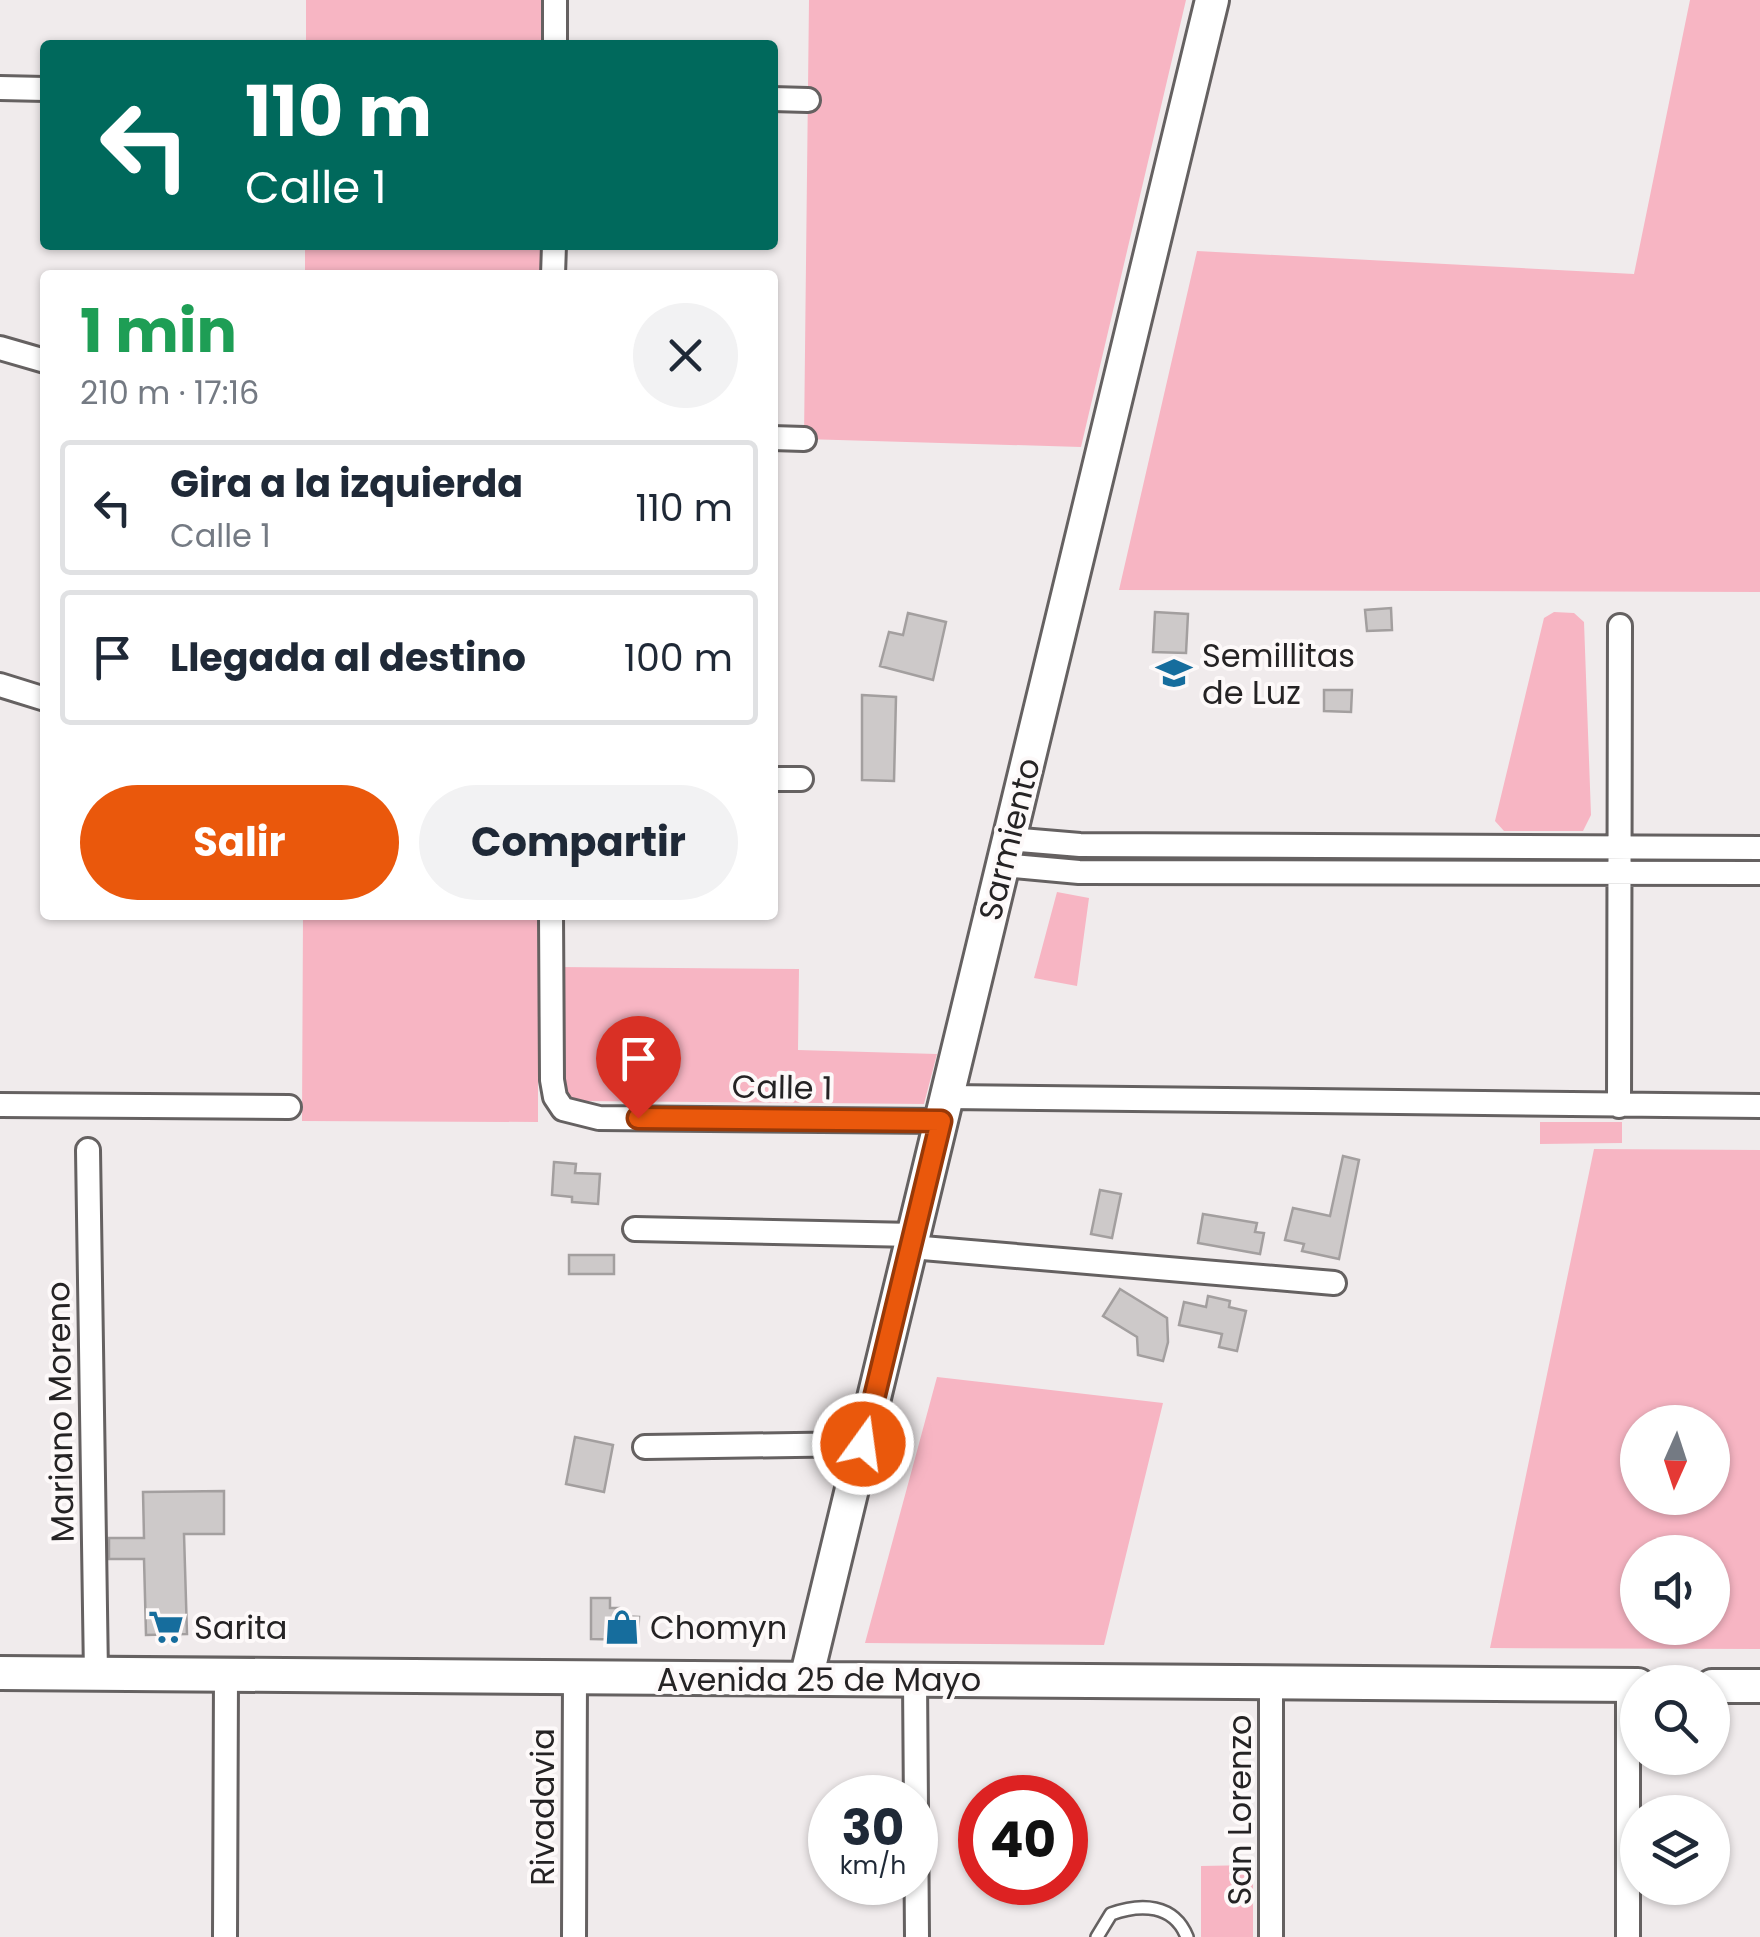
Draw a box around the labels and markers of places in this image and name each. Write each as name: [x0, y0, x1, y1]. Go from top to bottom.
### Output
place label: Semillitas de Luz: [1202, 633, 1355, 715]
school or university icon: Semillitas de Luz: [1155, 654, 1193, 692]
pin: [596, 1016, 681, 1119]
place label: Sarita: [194, 1605, 288, 1650]
place label: Chomyn: [650, 1605, 787, 1650]
supermarket icon: Sarita: [147, 1608, 185, 1646]
shop icon: Chomyn: [603, 1608, 641, 1646]

